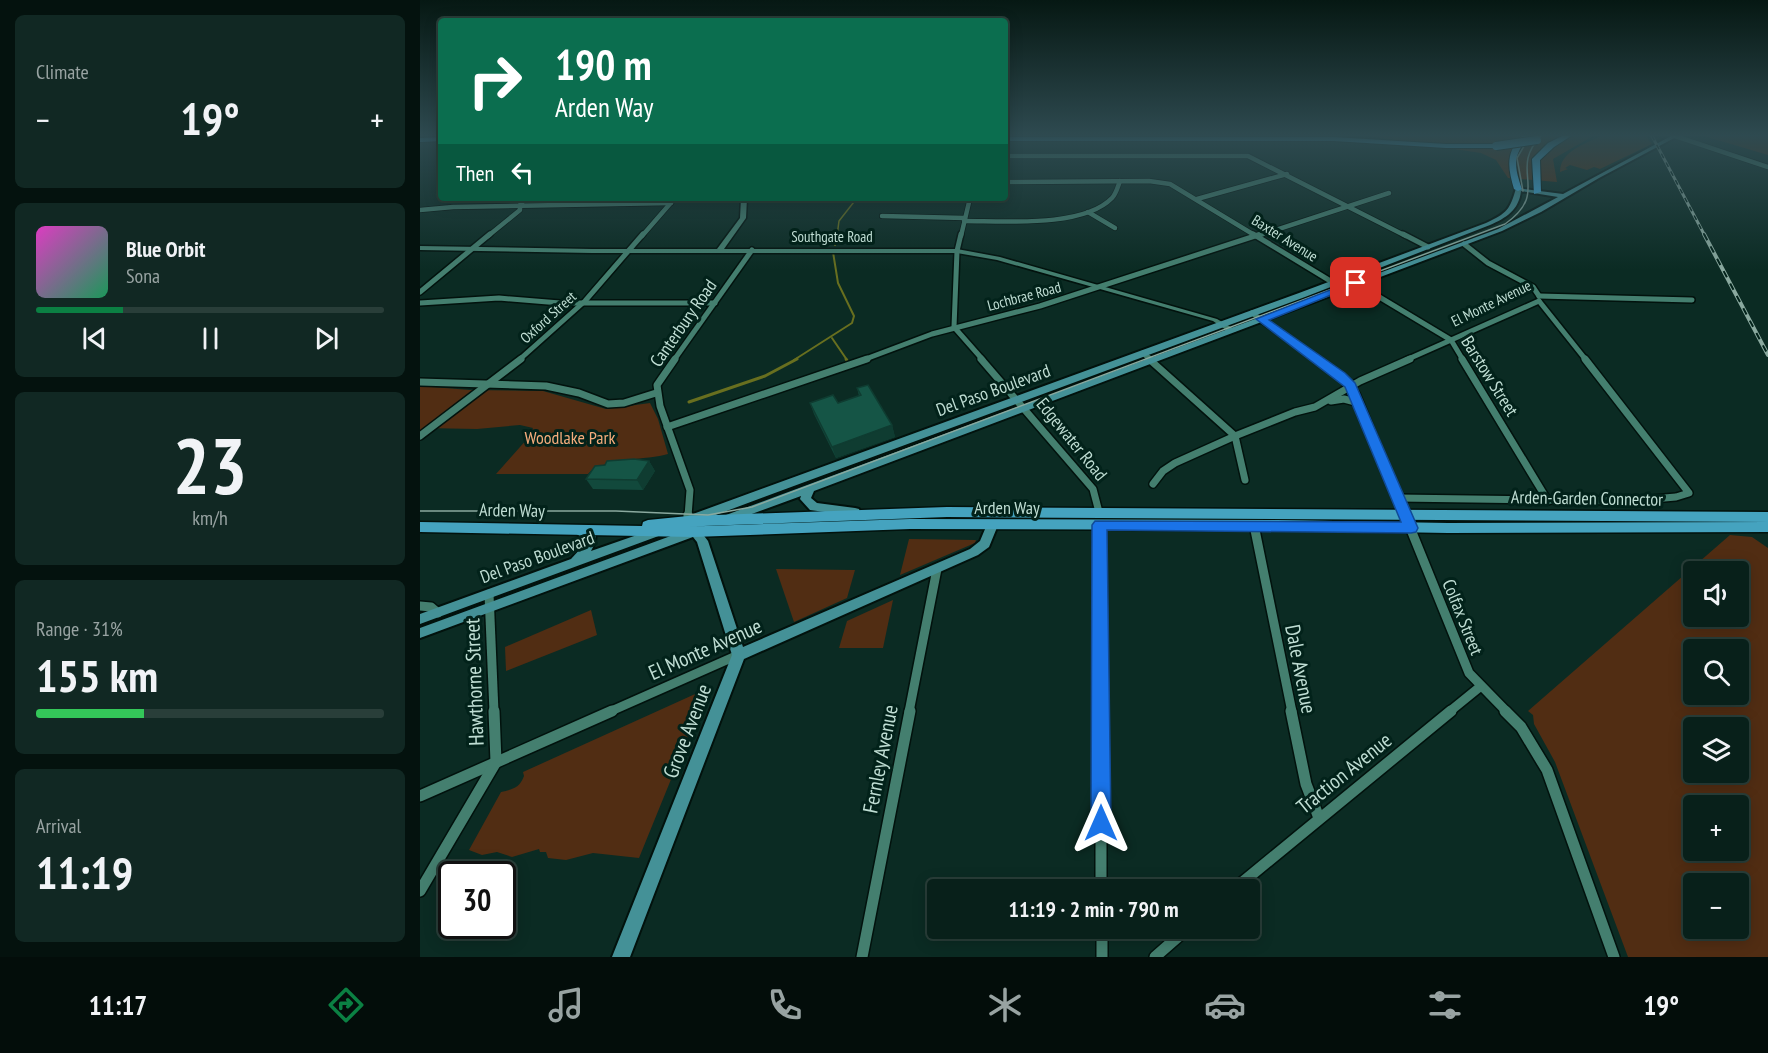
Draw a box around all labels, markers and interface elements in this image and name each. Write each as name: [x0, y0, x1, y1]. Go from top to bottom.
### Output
text: 190 m: [555, 37, 652, 92]
icon: right: [456, 42, 534, 120]
text: Climate: [36, 59, 89, 85]
text: 19°: [180, 89, 240, 147]
text: Arden Way: [555, 90, 653, 124]
text: −: [36, 98, 50, 141]
text: +: [370, 98, 384, 141]
icon: left: [506, 156, 539, 189]
text: Then: [456, 159, 494, 187]
street label: Baxter Avenue: [1248, 210, 1322, 266]
street label: Southgate Road: [791, 227, 873, 246]
text: Blue Orbit: [126, 235, 205, 263]
pin: [1330, 257, 1381, 308]
text: Sona: [126, 263, 160, 289]
icon: arrive: [1339, 266, 1372, 299]
street label: Canterbury Road: [644, 275, 722, 371]
street label: El Monte Avenue: [1448, 275, 1534, 331]
street label: Lochbrae Road: [985, 277, 1063, 315]
street label: Oxford Street: [516, 287, 580, 347]
icon: previous: [78, 322, 111, 355]
icon: pause: [194, 322, 227, 355]
icon: next: [310, 322, 343, 355]
street label: Barstow Street: [1456, 332, 1524, 420]
street label: Del Paso Boulevard: [933, 359, 1053, 421]
street label: Edgewater Road: [1032, 393, 1112, 485]
text: 23: [173, 415, 247, 516]
park label: Woodlake Park: [525, 426, 616, 449]
street label: Arden-Garden Connector: [1511, 485, 1663, 511]
street label: Arden Way: [974, 496, 1040, 519]
street label: Arden Way: [479, 498, 545, 522]
text: km/h: [192, 505, 228, 531]
street label: Del Paso Boulevard: [477, 526, 597, 588]
map controls: [1683, 561, 1749, 939]
button: sound: [1683, 561, 1749, 627]
street label: Colfax Street: [1437, 576, 1489, 658]
street label: El Monte Avenue: [644, 612, 766, 686]
text: Range · 31%: [36, 616, 123, 642]
street label: Hawthorne Street: [458, 617, 490, 746]
street label: Dale Avenue: [1279, 622, 1323, 716]
button: search: [1683, 639, 1749, 705]
text: 155 km: [36, 646, 158, 704]
street label: Grove Avenue: [657, 680, 717, 782]
street label: Fernley Avenue: [856, 703, 904, 815]
button: layers: [1683, 717, 1749, 783]
street label: Traction Avenue: [1291, 726, 1397, 820]
position arrow: [1069, 791, 1133, 855]
button: +: [1683, 795, 1749, 861]
text: Arrival: [36, 813, 81, 839]
text: 11:19: [36, 843, 133, 901]
speed limit sign: 30: [438, 861, 516, 939]
button: −: [1683, 873, 1749, 939]
text: 11:19 · 2 min · 790 m: [1008, 895, 1179, 923]
icon: directions: [325, 984, 367, 1026]
icon: music: [545, 984, 587, 1026]
icon: phone: [764, 984, 806, 1026]
icon: climate: [984, 984, 1026, 1026]
icon: car: [1204, 984, 1246, 1026]
icon: filters: [1424, 984, 1466, 1026]
text: 11:17: [89, 988, 147, 1022]
text: 19°: [1643, 988, 1679, 1022]

